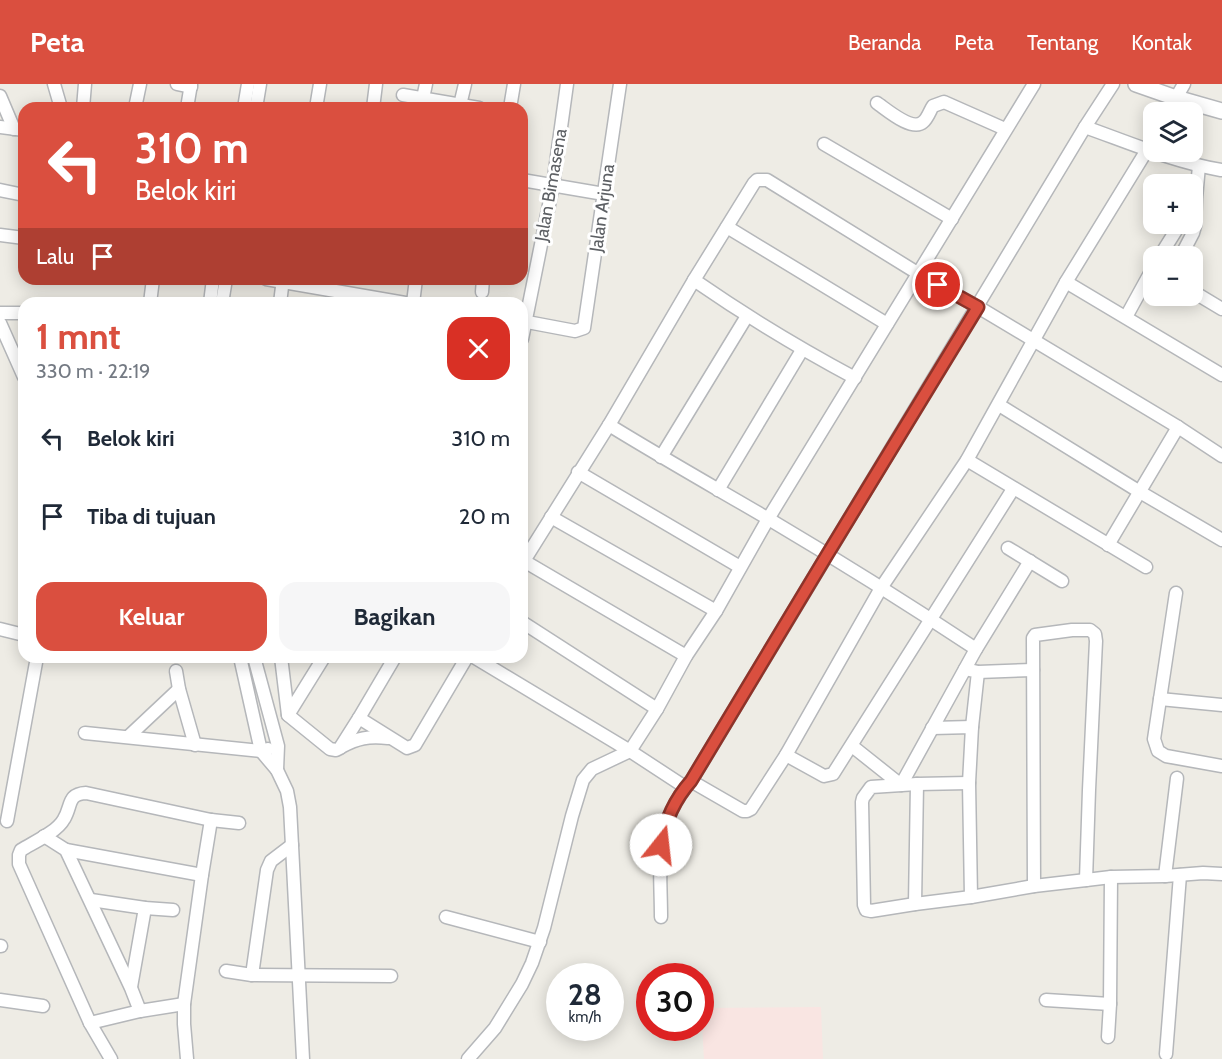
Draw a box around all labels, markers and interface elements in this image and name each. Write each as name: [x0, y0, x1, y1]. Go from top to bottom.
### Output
text: Peta: [30, 25, 84, 59]
text: Beranda: [848, 30, 921, 55]
text: Peta: [954, 30, 994, 55]
text: Tentang: [1027, 30, 1098, 55]
text: Kontak: [1131, 30, 1192, 55]
map controls: [1143, 102, 1203, 306]
button: layers: [1143, 102, 1203, 162]
text: 310 m: [135, 122, 249, 174]
icon: left: [36, 126, 114, 204]
street label: Jalan Bimasena: [530, 126, 572, 244]
street label: Jalan Arjuna: [585, 162, 619, 254]
text: Belok kiri: [135, 174, 236, 207]
button: +: [1143, 174, 1203, 234]
icon: arrive: [86, 240, 119, 273]
text: Lalu: [36, 243, 74, 270]
button: −: [1143, 246, 1203, 306]
pin: [912, 259, 963, 310]
icon: arrive: [921, 268, 954, 301]
text: 1 mnt: [36, 314, 121, 358]
button: close: [447, 317, 510, 380]
text: 330 m · 22:19: [36, 359, 150, 383]
icon: left: [36, 422, 69, 455]
text: Belok kiri: [87, 425, 174, 452]
text: 310 m: [451, 425, 510, 452]
icon: arrive: [36, 500, 69, 533]
text: Tiba di tujuan: [87, 503, 216, 530]
text: 20 m: [459, 503, 510, 530]
button: Keluar: [36, 582, 267, 651]
button: Bagikan: [279, 582, 510, 651]
position arrow: [629, 813, 693, 877]
speed limit sign: 30: [636, 963, 714, 1041]
text: 28: [568, 976, 602, 1013]
text: km/h: [569, 1008, 601, 1026]

